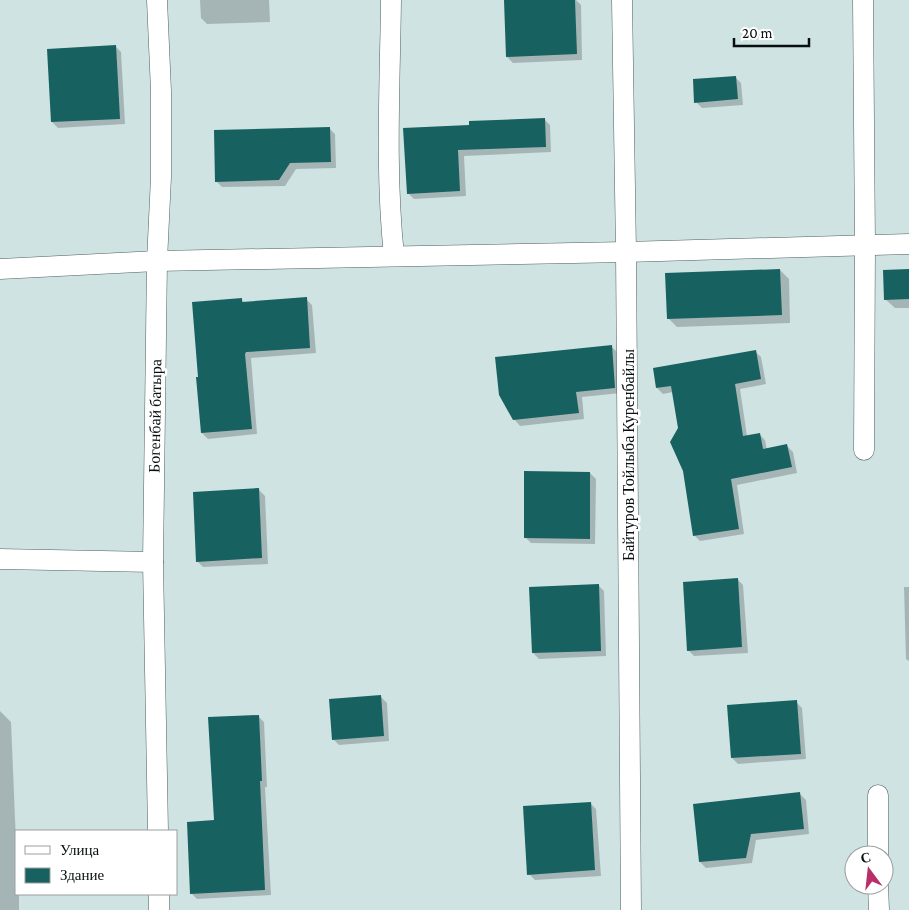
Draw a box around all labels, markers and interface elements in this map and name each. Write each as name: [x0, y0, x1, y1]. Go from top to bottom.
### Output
scale bar: [734, 15, 809, 47]
text: 20 m: [742, 25, 773, 41]
street label: Байтуров Тойлыба Куренбайлы: [620, 349, 638, 561]
street label: Богенбай батыра: [146, 359, 165, 473]
legend: [15, 830, 178, 895]
text: Улица: [60, 842, 99, 858]
north arrow: [844, 845, 894, 895]
text: С: [859, 848, 873, 866]
text: Здание: [60, 867, 104, 883]

